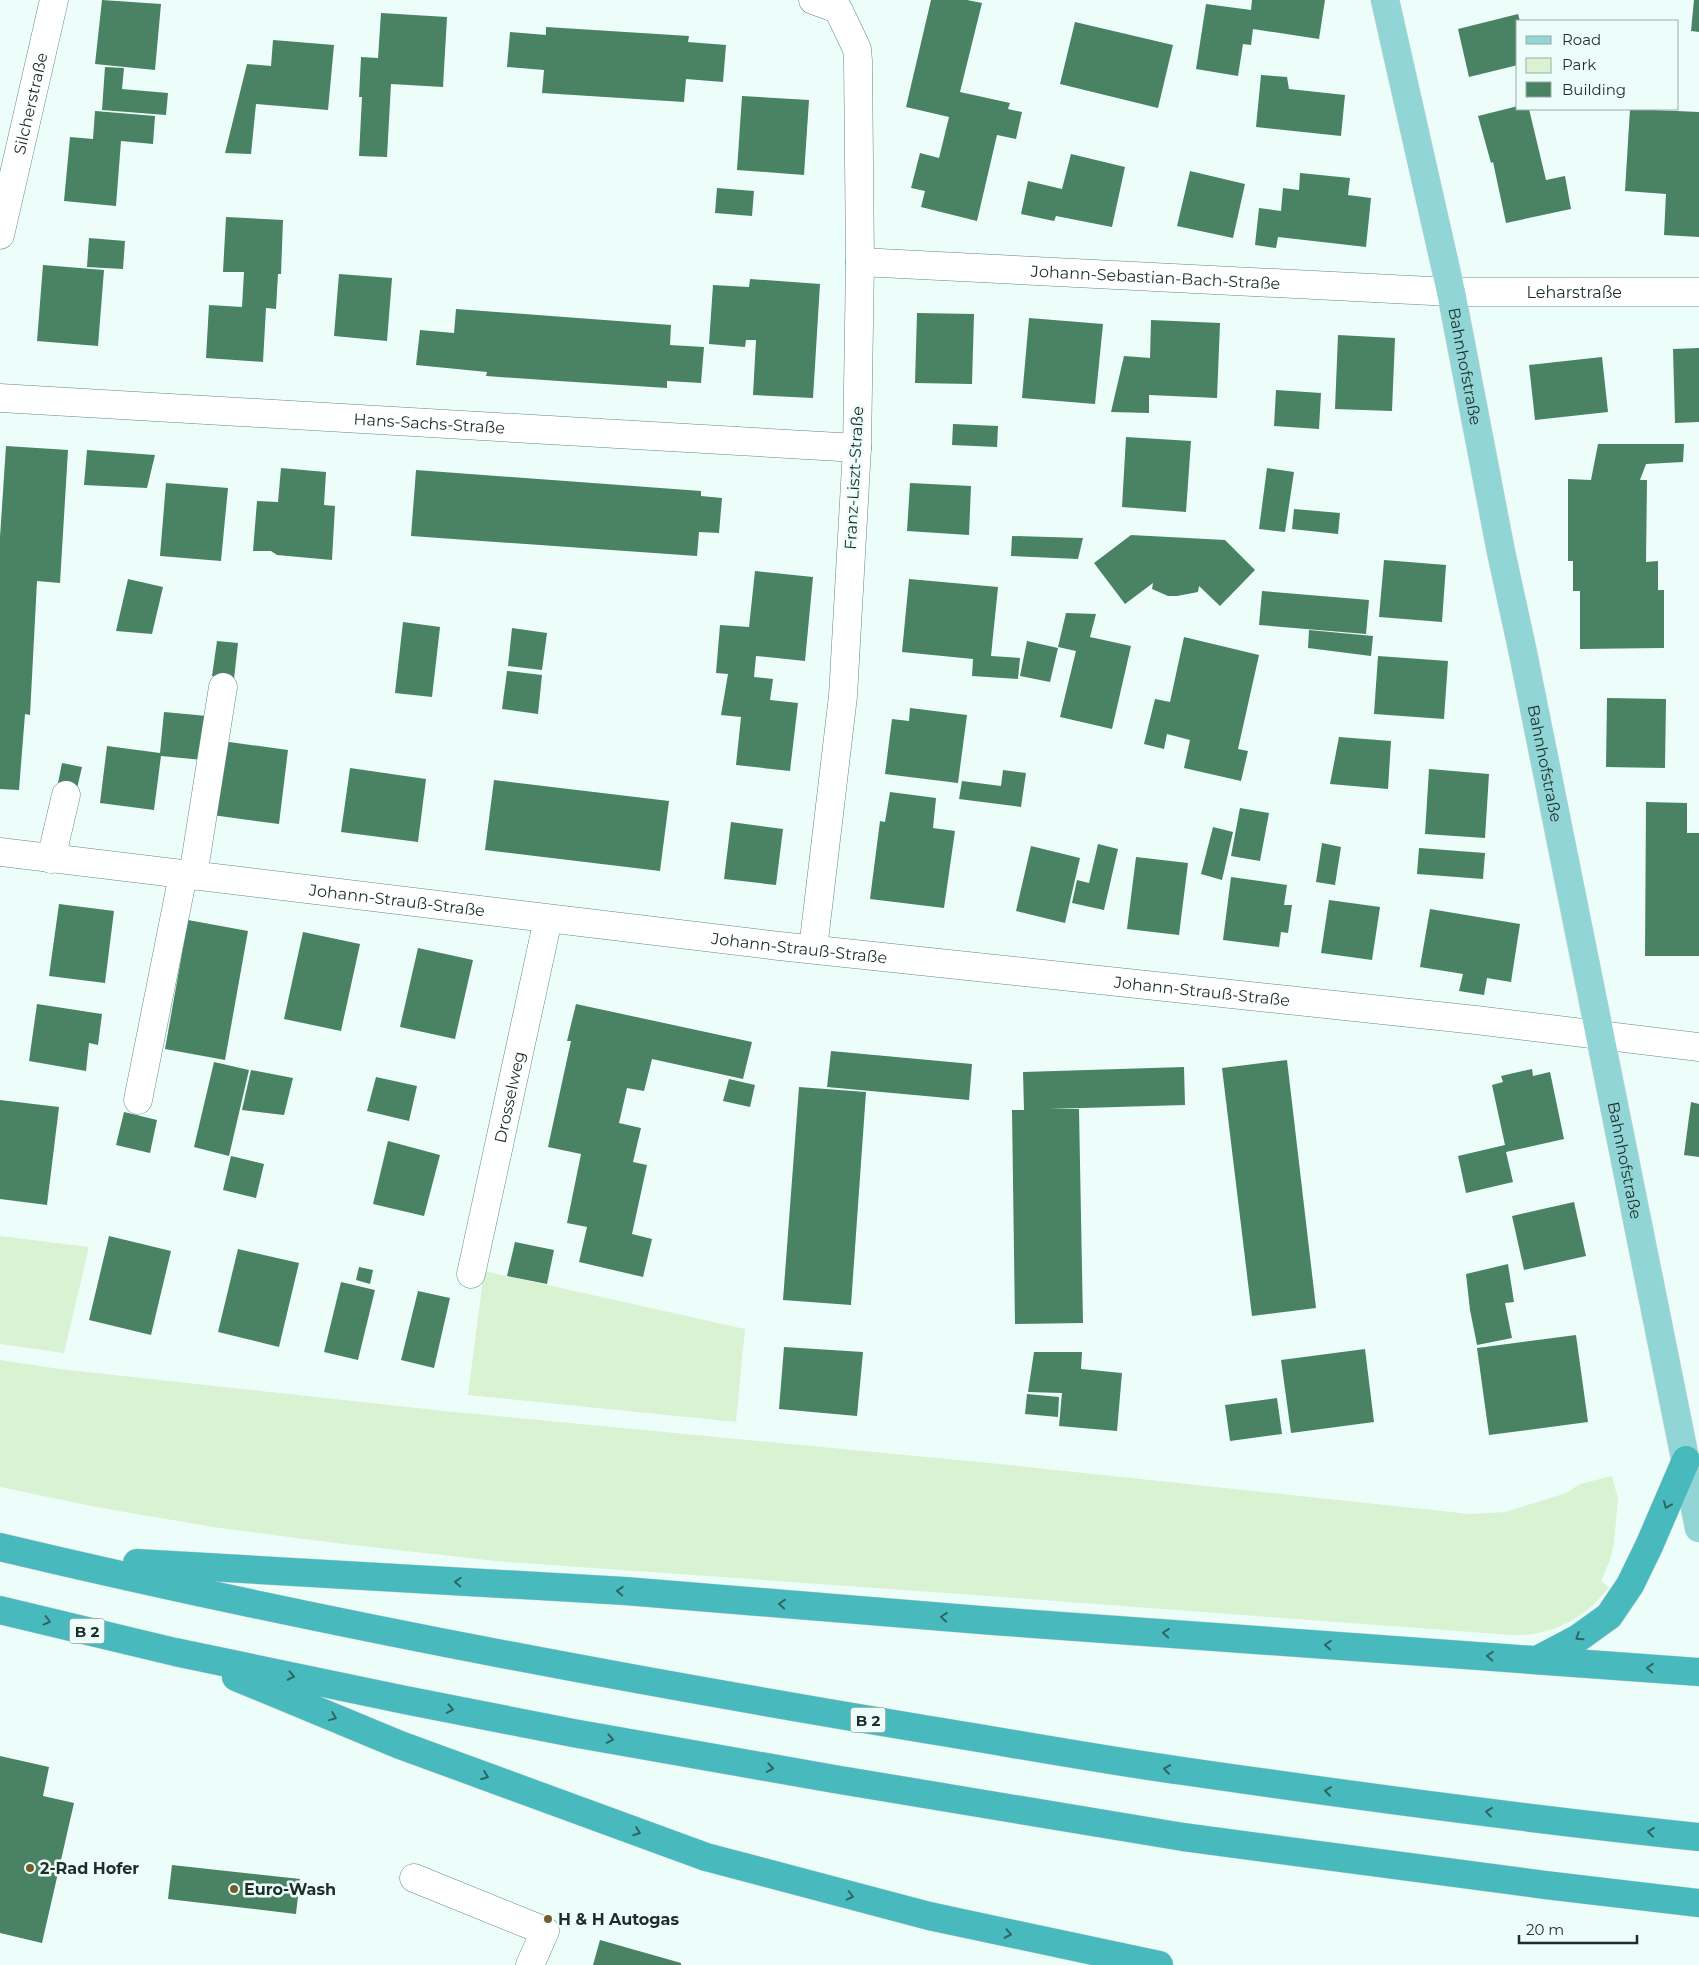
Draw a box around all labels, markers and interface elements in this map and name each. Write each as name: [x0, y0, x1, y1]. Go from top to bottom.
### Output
legend: [1516, 20, 1679, 110]
text: Road: [1562, 30, 1601, 49]
street label: Silcherstraße: [9, 51, 51, 156]
text: Park: [1562, 55, 1596, 74]
text: Building: [1562, 80, 1626, 99]
street label: Johann-Sebastian-Bach-Straße: [1029, 261, 1281, 293]
street label: Leharstraße: [1526, 283, 1622, 302]
street label: Bahnhofstraße: [1445, 306, 1486, 427]
street label: Franz-Liszt-Straße: [841, 406, 867, 550]
street label: Hans-Sachs-Straße: [353, 409, 505, 437]
street label: Bahnhofstraße: [1524, 703, 1566, 824]
street label: Johann-Strauß-Straße: [307, 880, 486, 920]
street label: Johann-Strauß-Straße: [709, 928, 888, 967]
street label: Johann-Strauß-Straße: [1112, 972, 1291, 1010]
street label: Drosselweg: [490, 1049, 529, 1145]
street label: Bahnhofstraße: [1604, 1100, 1646, 1221]
one-way arrow: [1662, 1500, 1673, 1509]
one-way arrow: [454, 1577, 462, 1588]
one-way arrow: [616, 1586, 624, 1597]
one-way arrow: [778, 1599, 786, 1610]
one-way arrow: [940, 1612, 948, 1623]
one-way arrow: [43, 1615, 52, 1626]
road number: B 2: [70, 1618, 104, 1644]
one-way arrow: [1162, 1628, 1170, 1639]
one-way arrow: [1575, 1631, 1584, 1641]
one-way arrow: [1324, 1639, 1332, 1650]
one-way arrow: [1486, 1651, 1494, 1662]
one-way arrow: [1646, 1663, 1654, 1674]
one-way arrow: [287, 1670, 296, 1681]
one-way arrow: [446, 1703, 455, 1713]
road number: B 2: [850, 1708, 886, 1732]
one-way arrow: [328, 1711, 337, 1722]
one-way arrow: [606, 1734, 614, 1744]
one-way arrow: [766, 1762, 774, 1772]
one-way arrow: [1163, 1764, 1171, 1775]
one-way arrow: [480, 1770, 488, 1780]
one-way arrow: [1324, 1787, 1332, 1797]
one-way arrow: [1485, 1807, 1493, 1818]
one-way arrow: [633, 1826, 641, 1836]
one-way arrow: [1646, 1827, 1654, 1838]
place label: 2-Rad Hofer: [40, 1859, 139, 1878]
marker: 2-Rad Hofer: [24, 1862, 36, 1874]
place label: Euro-Wash: [244, 1880, 336, 1899]
marker: Euro-Wash: [228, 1883, 240, 1895]
one-way arrow: [846, 1890, 855, 1901]
place label: H & H Autogas: [558, 1910, 679, 1929]
scale bar: [1519, 1912, 1636, 1944]
marker: H & H Autogas: [542, 1913, 554, 1925]
text: 20 m: [1526, 1920, 1564, 1939]
one-way arrow: [1004, 1928, 1013, 1938]

